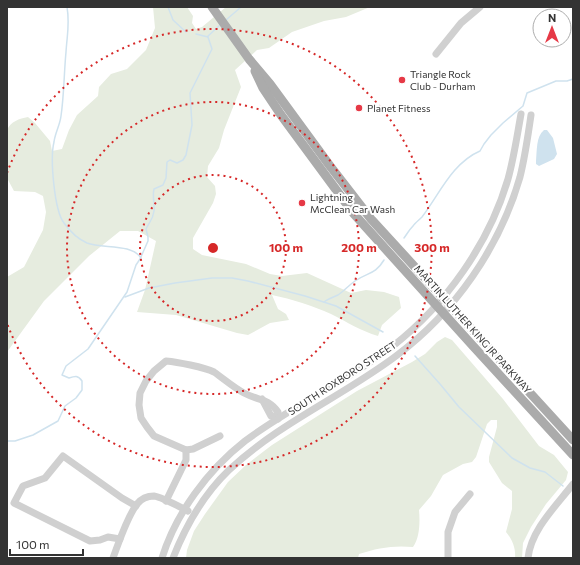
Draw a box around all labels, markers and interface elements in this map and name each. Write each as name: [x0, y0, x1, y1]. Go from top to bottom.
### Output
north arrow: [532, 8, 572, 48]
text: N: [548, 11, 556, 24]
place label: Triangle Rock Club - Durham: [410, 68, 476, 92]
marker: Triangle Rock Club - Durham: [397, 75, 407, 85]
place label: Planet Fitness: [367, 102, 431, 114]
marker: Planet Fitness: [354, 103, 364, 113]
place label: Lightning McClean Car Wash: [310, 191, 395, 215]
marker: Lightning McClean Car Wash: [297, 198, 307, 208]
text: 100 m: [269, 240, 303, 254]
text: 200 m: [341, 240, 377, 254]
text: 300 m: [414, 240, 450, 254]
centre of rings: [206, 241, 220, 255]
street label: MARTIN LUTHER KING JR PARKWAY: [412, 262, 534, 396]
street label: SOUTH ROXBORO STREET: [286, 338, 399, 418]
scale bar: [10, 531, 83, 557]
text: 100 m: [16, 537, 50, 551]

